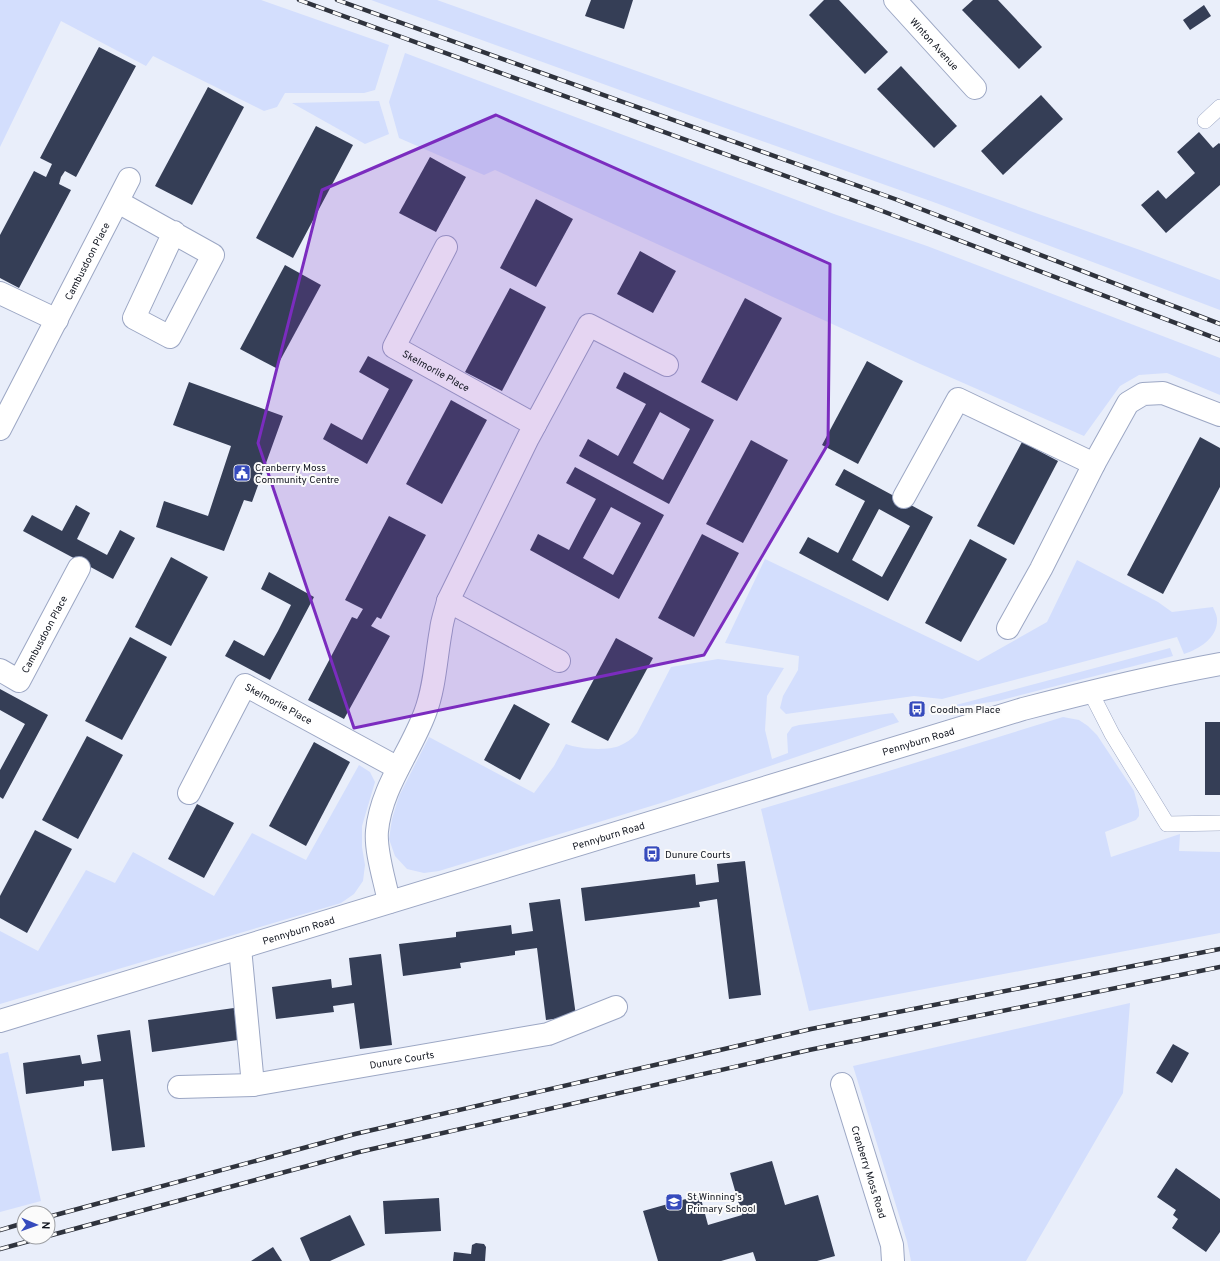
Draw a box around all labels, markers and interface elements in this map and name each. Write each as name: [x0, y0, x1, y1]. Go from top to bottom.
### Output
street label: Winton Avenue: [906, 16, 961, 74]
street label: Cambusdoon Place: [63, 221, 113, 303]
street label: Skelmorlie Place: [400, 348, 471, 395]
place label: Cranberry Moss Community Centre: [255, 462, 339, 487]
public building icon: Cranberry Moss Community Centre: [232, 463, 252, 483]
street label: Cambusdoon Place: [19, 594, 71, 676]
street label: Skelmorlie Place: [242, 681, 314, 728]
bus stop icon: Coodham Place: [907, 699, 927, 719]
place label: Coodham Place: [930, 704, 1000, 717]
street label: Pennyburn Road: [881, 725, 956, 760]
street label: Pennyburn Road: [571, 820, 646, 854]
bus stop icon: Dunure Courts: [642, 844, 662, 864]
place label: Dunure Courts: [665, 849, 731, 862]
street label: Pennyburn Road: [261, 914, 337, 949]
street label: Dunure Courts: [369, 1049, 436, 1073]
street label: Cranberry Moss Road: [847, 1124, 888, 1220]
place label: St Winning's Primary School: [687, 1191, 756, 1216]
school or university icon: St Winning's Primary School: [664, 1192, 684, 1212]
north arrow: [16, 1205, 56, 1245]
text: N: [38, 1221, 52, 1230]

